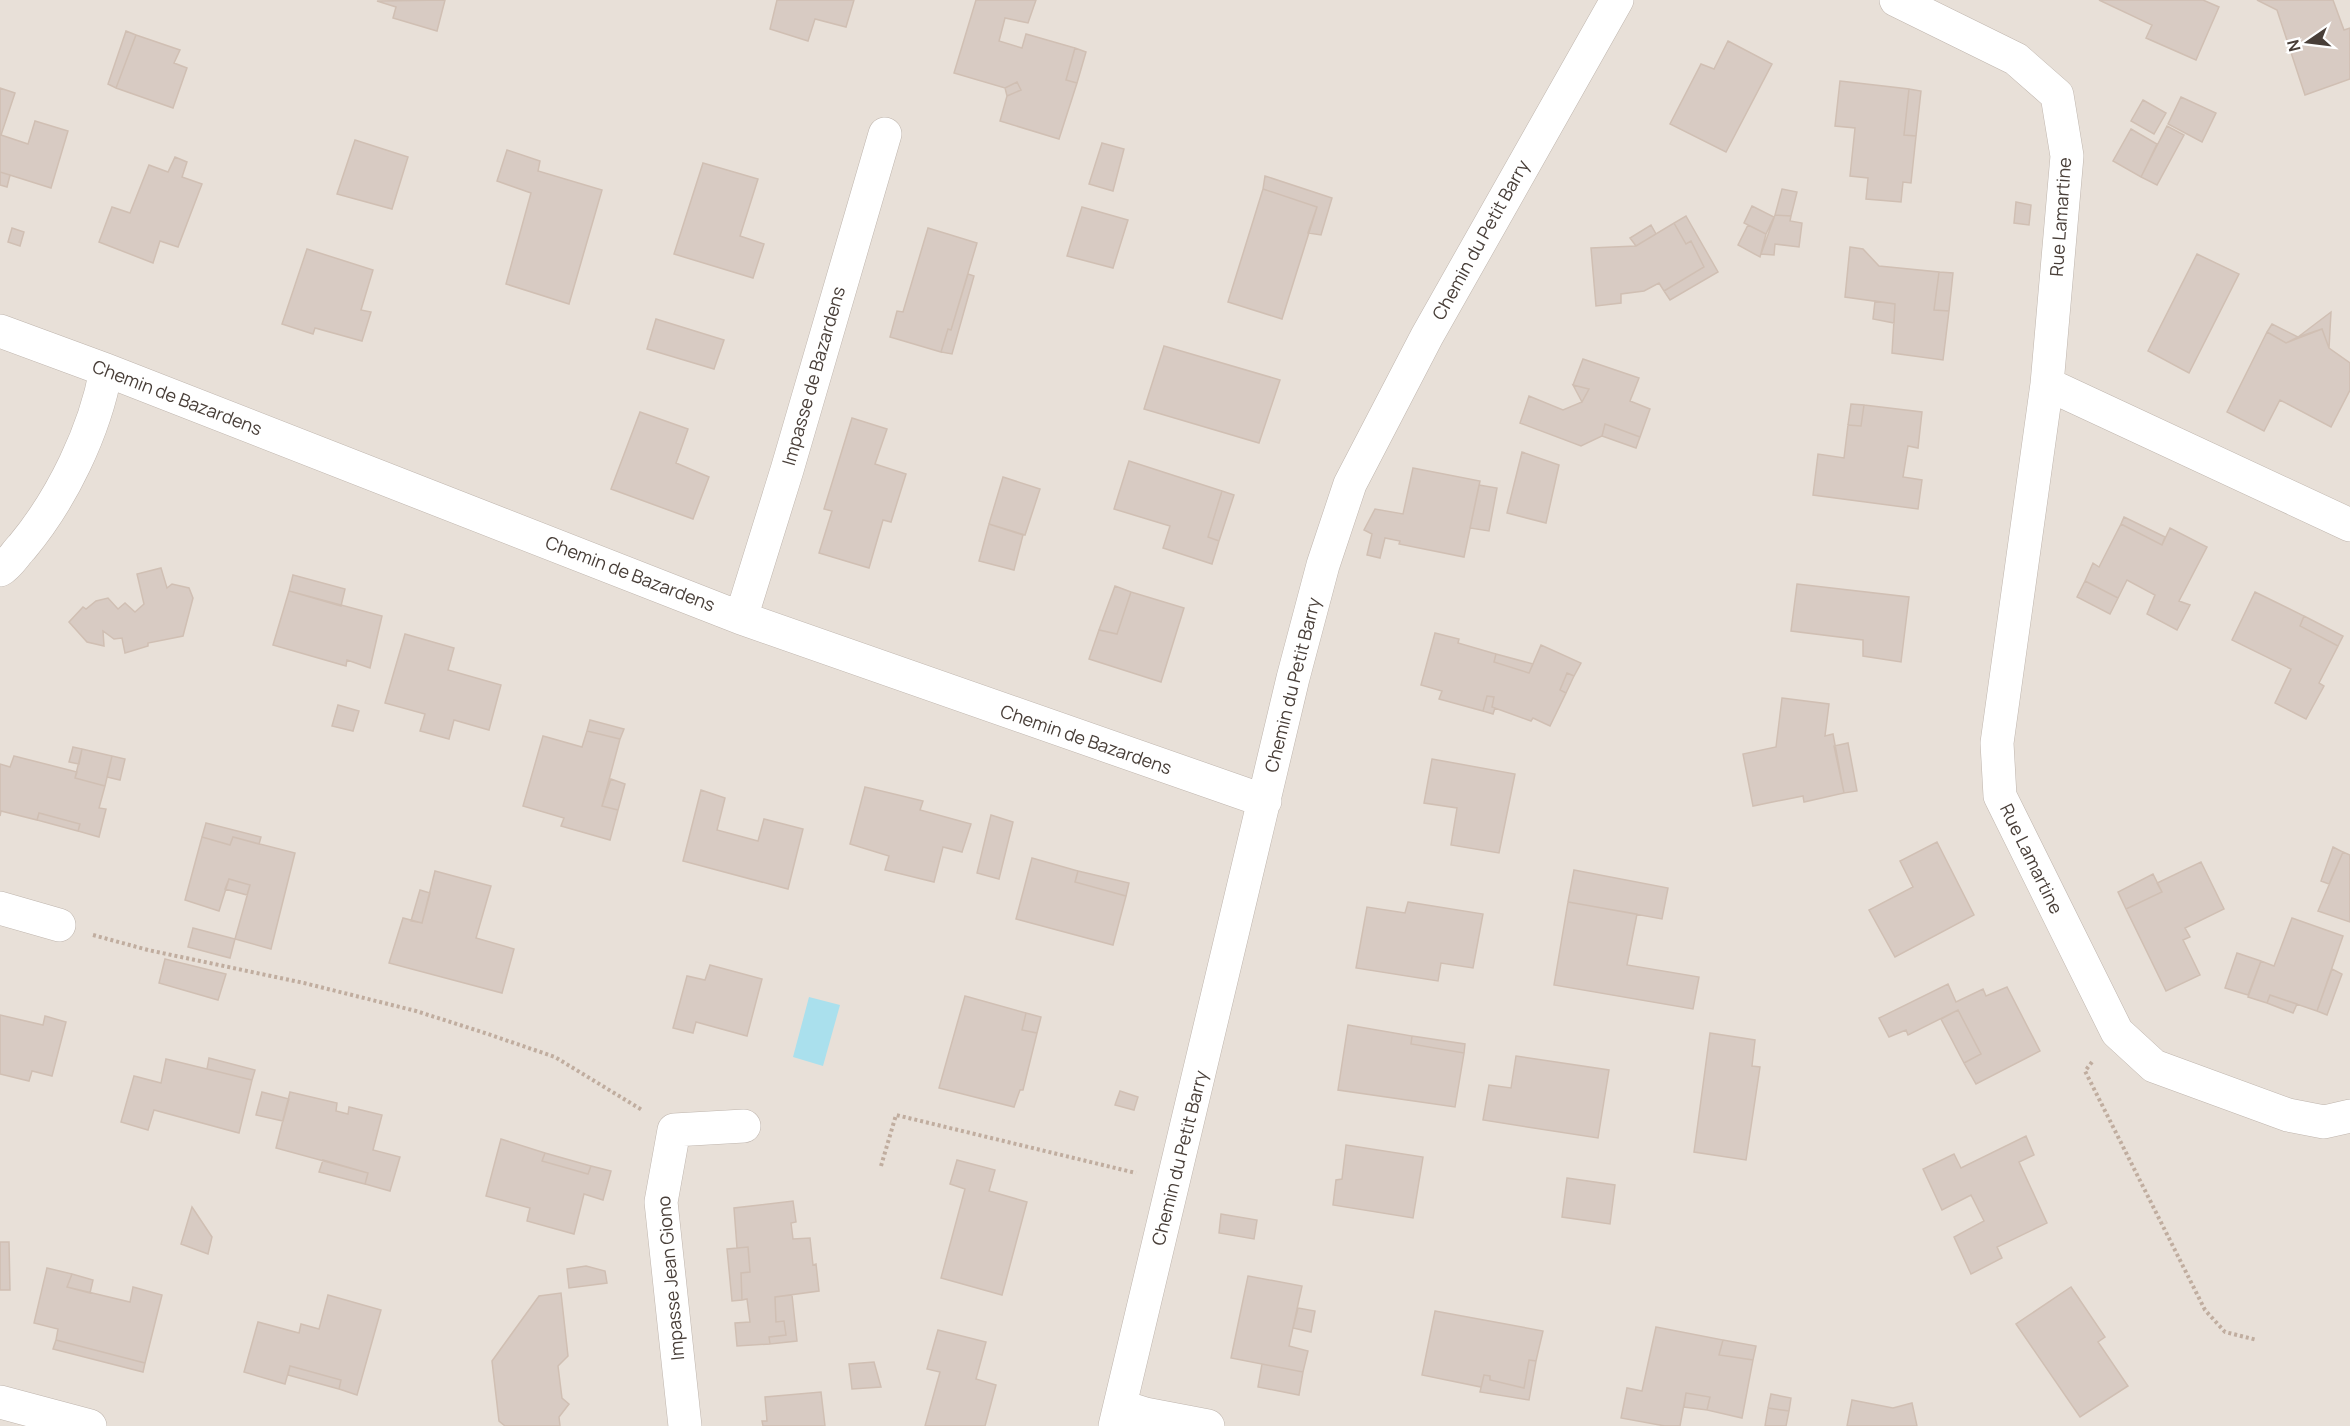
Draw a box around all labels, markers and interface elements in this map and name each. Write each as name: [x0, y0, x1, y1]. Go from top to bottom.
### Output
north arrow: [2278, 12, 2338, 72]
text: N: [2281, 37, 2306, 54]
street label: Chemin du Petit Barry: [1426, 155, 1534, 324]
street label: Rue Lamartine: [2044, 156, 2076, 277]
street label: Impasse de Bazardens: [776, 283, 850, 468]
street label: Chemin de Bazardens: [89, 354, 266, 440]
street label: Chemin de Bazardens: [542, 530, 719, 616]
street label: Chemin du Petit Barry: [1259, 594, 1326, 775]
street label: Chemin de Bazardens: [997, 698, 1175, 780]
street label: Rue Lamartine: [1995, 800, 2069, 918]
street label: Chemin du Petit Barry: [1146, 1067, 1213, 1248]
street label: Impasse Jean Giono: [651, 1195, 689, 1361]

